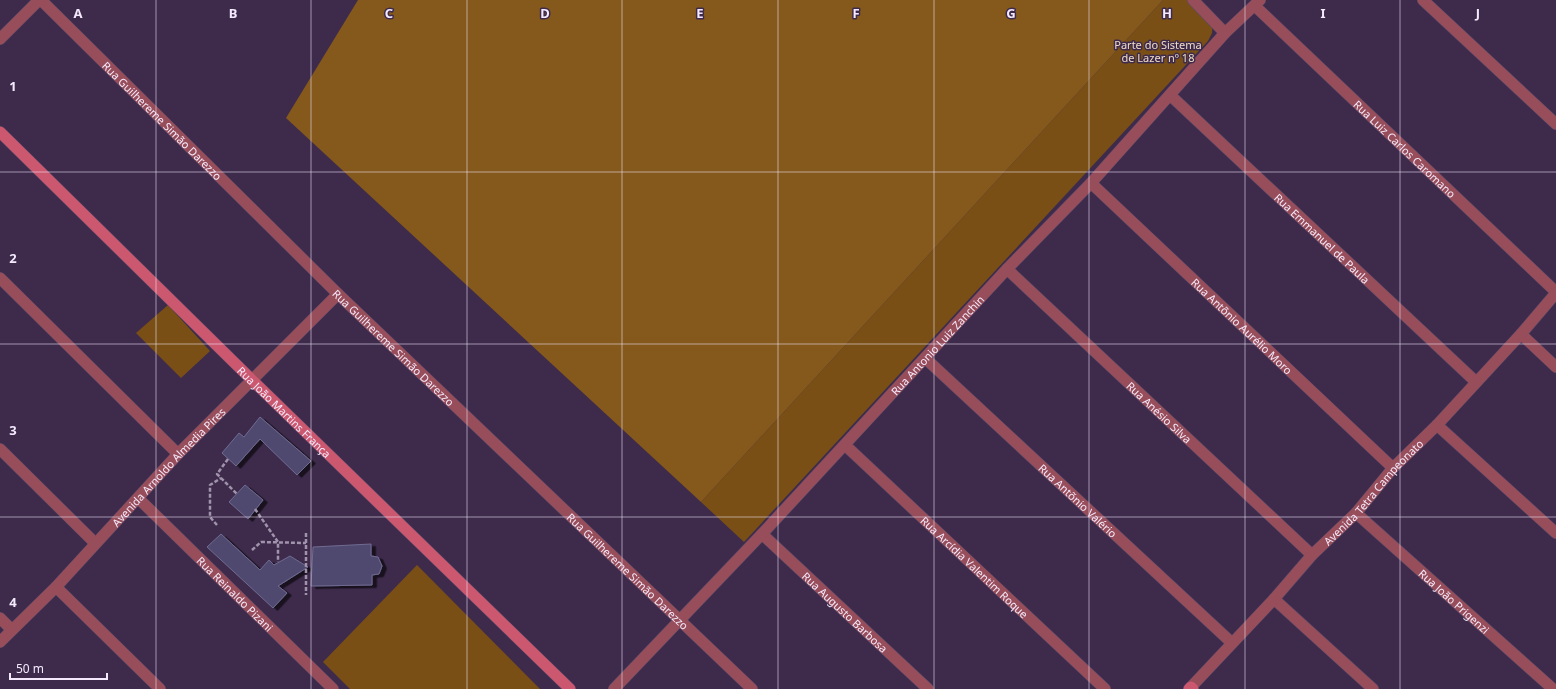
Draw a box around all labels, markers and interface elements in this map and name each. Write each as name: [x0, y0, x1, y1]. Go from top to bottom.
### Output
text: A: [74, 4, 83, 22]
text: B: [229, 4, 237, 22]
text: C: [385, 4, 393, 22]
text: D: [540, 4, 550, 22]
text: E: [696, 4, 704, 22]
text: F: [852, 4, 860, 22]
text: G: [1006, 4, 1016, 22]
text: H: [1162, 4, 1172, 22]
text: I: [1320, 4, 1326, 22]
text: J: [1475, 4, 1480, 22]
park label: Parte do Sistema de Lazer nº 18: [1114, 37, 1202, 65]
street label: Rua Guilhereme Simão Darezzo: [99, 58, 226, 183]
text: 1: [9, 77, 17, 95]
street label: Rua Luiz Carlos Caromano: [1351, 96, 1460, 201]
street label: Rua Emmanuel de Paula: [1271, 190, 1373, 286]
text: 2: [9, 249, 17, 267]
street label: Rua Antõnio Aurélio Moro: [1189, 274, 1296, 377]
street label: Rua Guilhereme Simão Darezzo: [330, 286, 458, 409]
street label: Rua Antonio Luiz Zanchin: [887, 292, 987, 398]
street label: Rua João Martins França: [235, 363, 335, 461]
street label: Rua Anésio Silva: [1124, 378, 1195, 446]
street label: Avenida Arnoldo Almedia Pires: [108, 404, 228, 529]
text: 3: [9, 421, 17, 439]
street label: Avenida Tetra Campeonato: [1320, 435, 1426, 548]
street label: Rua Antõnio Valério: [1036, 460, 1121, 541]
street label: Rua Guilhereme Simão Darezzo: [564, 509, 692, 633]
street label: Rua Arcídia Valentim Roque: [918, 513, 1032, 621]
street label: Rua Reinaldo Pizani: [194, 553, 277, 634]
street label: Rua João Prigenzi: [1416, 565, 1493, 636]
street label: Rua Augusto Barbosa: [799, 568, 891, 655]
text: 4: [9, 593, 17, 611]
scale bar: [10, 655, 107, 681]
text: 50 m: [16, 660, 44, 677]

